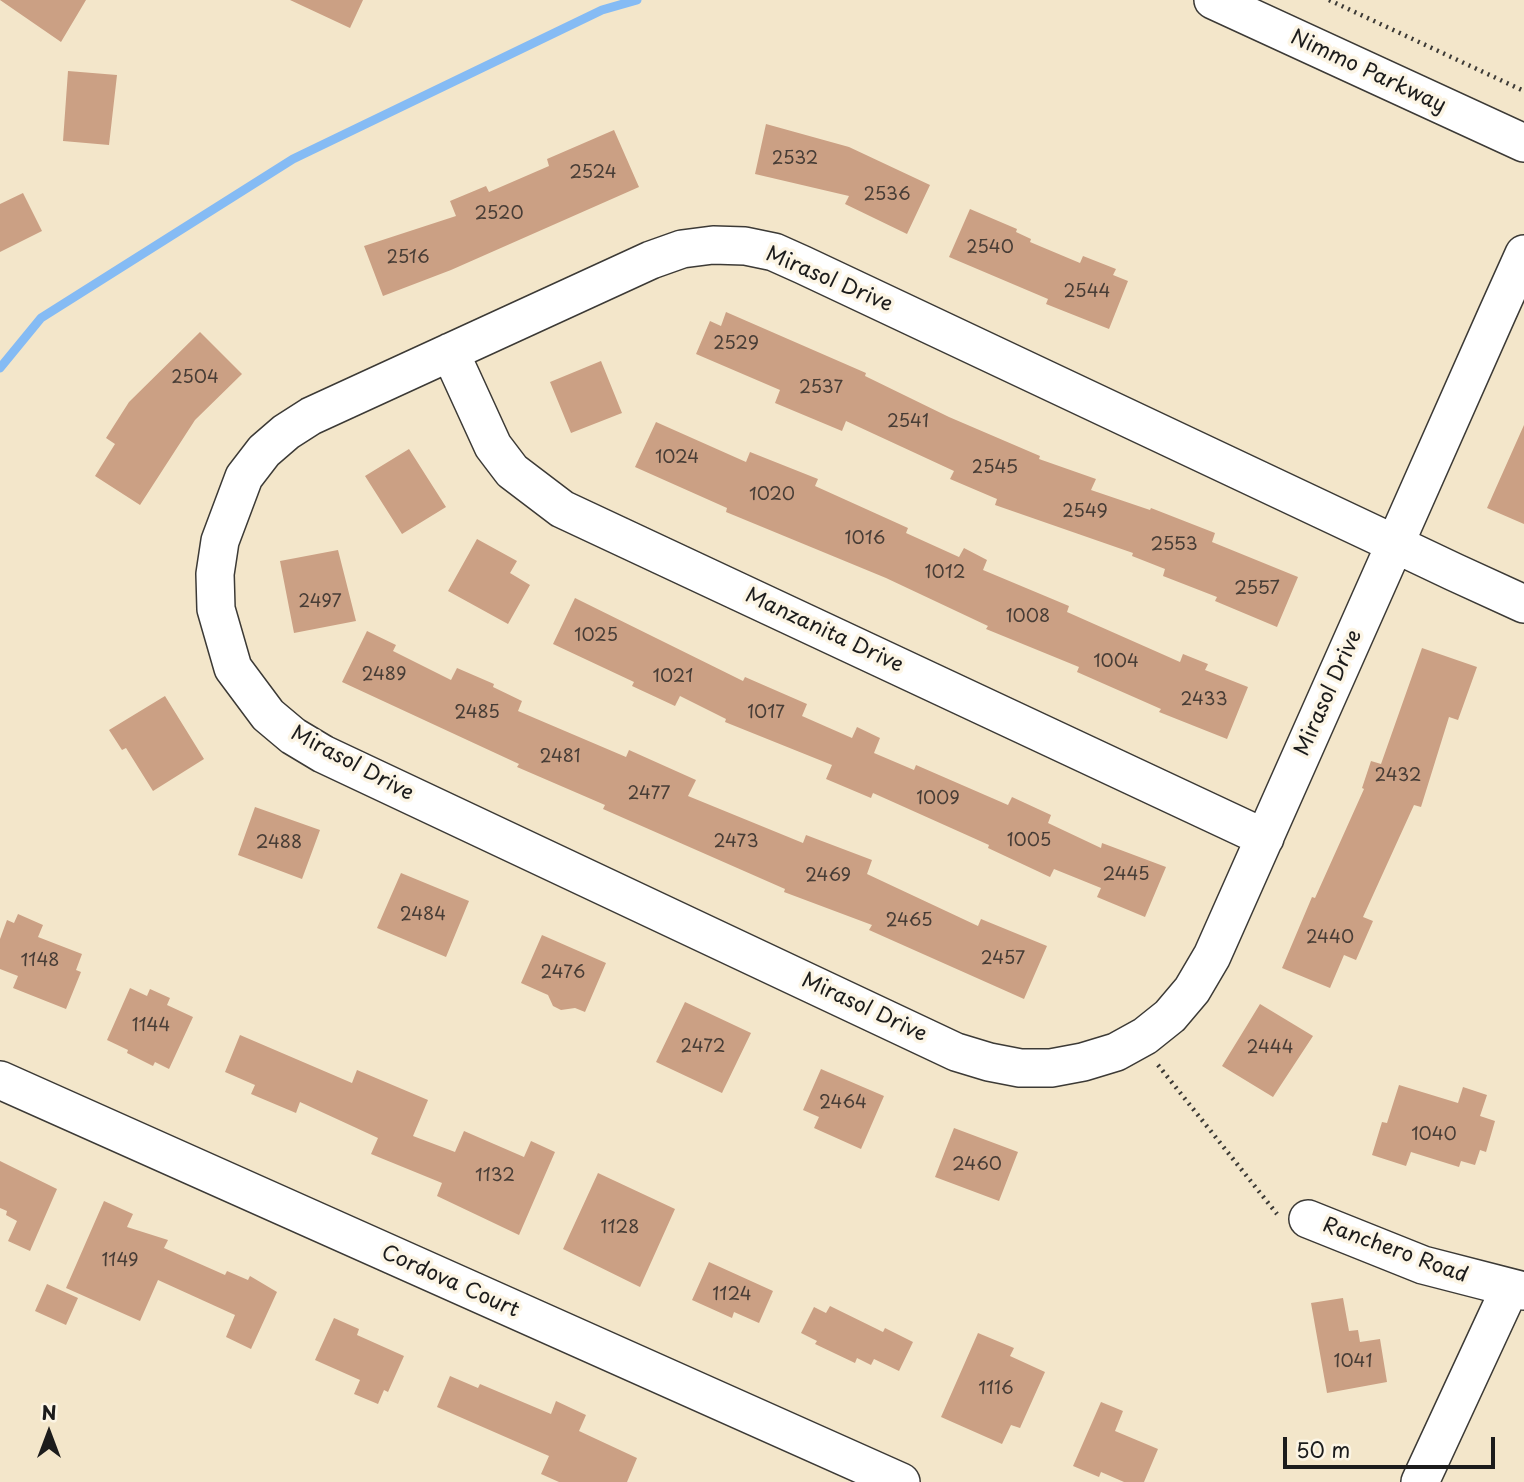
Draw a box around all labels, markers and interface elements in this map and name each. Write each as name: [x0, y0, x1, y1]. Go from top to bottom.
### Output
street label: Nimmo Parkway: [1286, 25, 1450, 119]
house number: 2532: [772, 148, 818, 170]
house number: 2524: [569, 162, 617, 184]
house number: 2536: [863, 184, 911, 206]
house number: 2520: [474, 203, 524, 225]
house number: 2540: [966, 237, 1014, 259]
street label: Mirasol Drive: [762, 242, 896, 318]
house number: 2516: [386, 247, 430, 269]
house number: 2544: [1064, 281, 1110, 303]
house number: 2529: [713, 333, 759, 355]
house number: 2504: [171, 367, 219, 389]
house number: 2537: [799, 377, 843, 399]
house number: 2541: [887, 411, 929, 433]
house number: 1024: [655, 447, 699, 469]
house number: 2545: [972, 457, 1018, 479]
house number: 1020: [749, 484, 795, 506]
house number: 2549: [1062, 501, 1108, 523]
house number: 1016: [845, 528, 885, 550]
house number: 2553: [1150, 534, 1198, 556]
house number: 1012: [925, 562, 965, 584]
house number: 2557: [1234, 578, 1280, 600]
street label: Manzanita Drive: [741, 583, 907, 679]
house number: 2497: [298, 591, 342, 613]
house number: 1008: [1006, 606, 1050, 628]
house number: 1025: [574, 625, 618, 647]
street label: Mirasol Drive: [1290, 626, 1368, 760]
house number: 1004: [1093, 651, 1139, 673]
house number: 2489: [362, 664, 406, 686]
house number: 1021: [653, 666, 693, 688]
house number: 2433: [1181, 689, 1227, 711]
house number: 2485: [454, 702, 500, 724]
house number: 1017: [747, 702, 785, 724]
street label: Mirasol Drive: [286, 721, 418, 807]
house number: 2481: [539, 746, 581, 768]
house number: 2432: [1375, 765, 1421, 787]
house number: 2477: [628, 783, 670, 805]
house number: 1009: [916, 788, 960, 810]
house number: 1005: [1007, 830, 1051, 852]
house number: 2473: [714, 831, 758, 853]
house number: 2488: [256, 832, 302, 854]
house number: 2445: [1102, 864, 1150, 886]
house number: 2469: [805, 865, 851, 887]
house number: 2484: [400, 904, 446, 926]
house number: 2465: [885, 910, 933, 932]
house number: 2440: [1306, 927, 1354, 949]
house number: 2457: [981, 948, 1025, 970]
house number: 1148: [21, 950, 59, 972]
house number: 2476: [541, 962, 585, 984]
street label: Mirasol Drive: [797, 968, 931, 1048]
house number: 1144: [132, 1015, 170, 1037]
house number: 2472: [680, 1036, 726, 1058]
house number: 2444: [1246, 1037, 1294, 1059]
house number: 2464: [819, 1092, 867, 1114]
house number: 1040: [1411, 1124, 1457, 1146]
house number: 2460: [952, 1154, 1002, 1176]
house number: 1132: [475, 1165, 515, 1187]
street label: Ranchero Road: [1319, 1213, 1471, 1289]
house number: 1128: [601, 1217, 639, 1239]
street label: Cordova Court: [377, 1240, 523, 1324]
house number: 1149: [101, 1250, 139, 1272]
house number: 1124: [712, 1284, 752, 1306]
house number: 1041: [1334, 1351, 1372, 1373]
house number: 1116: [978, 1378, 1014, 1400]
north arrow: [14, 1398, 84, 1468]
text: N: [41, 1398, 57, 1426]
scale bar: [1286, 1422, 1498, 1466]
text: 50 m: [1296, 1433, 1350, 1465]

